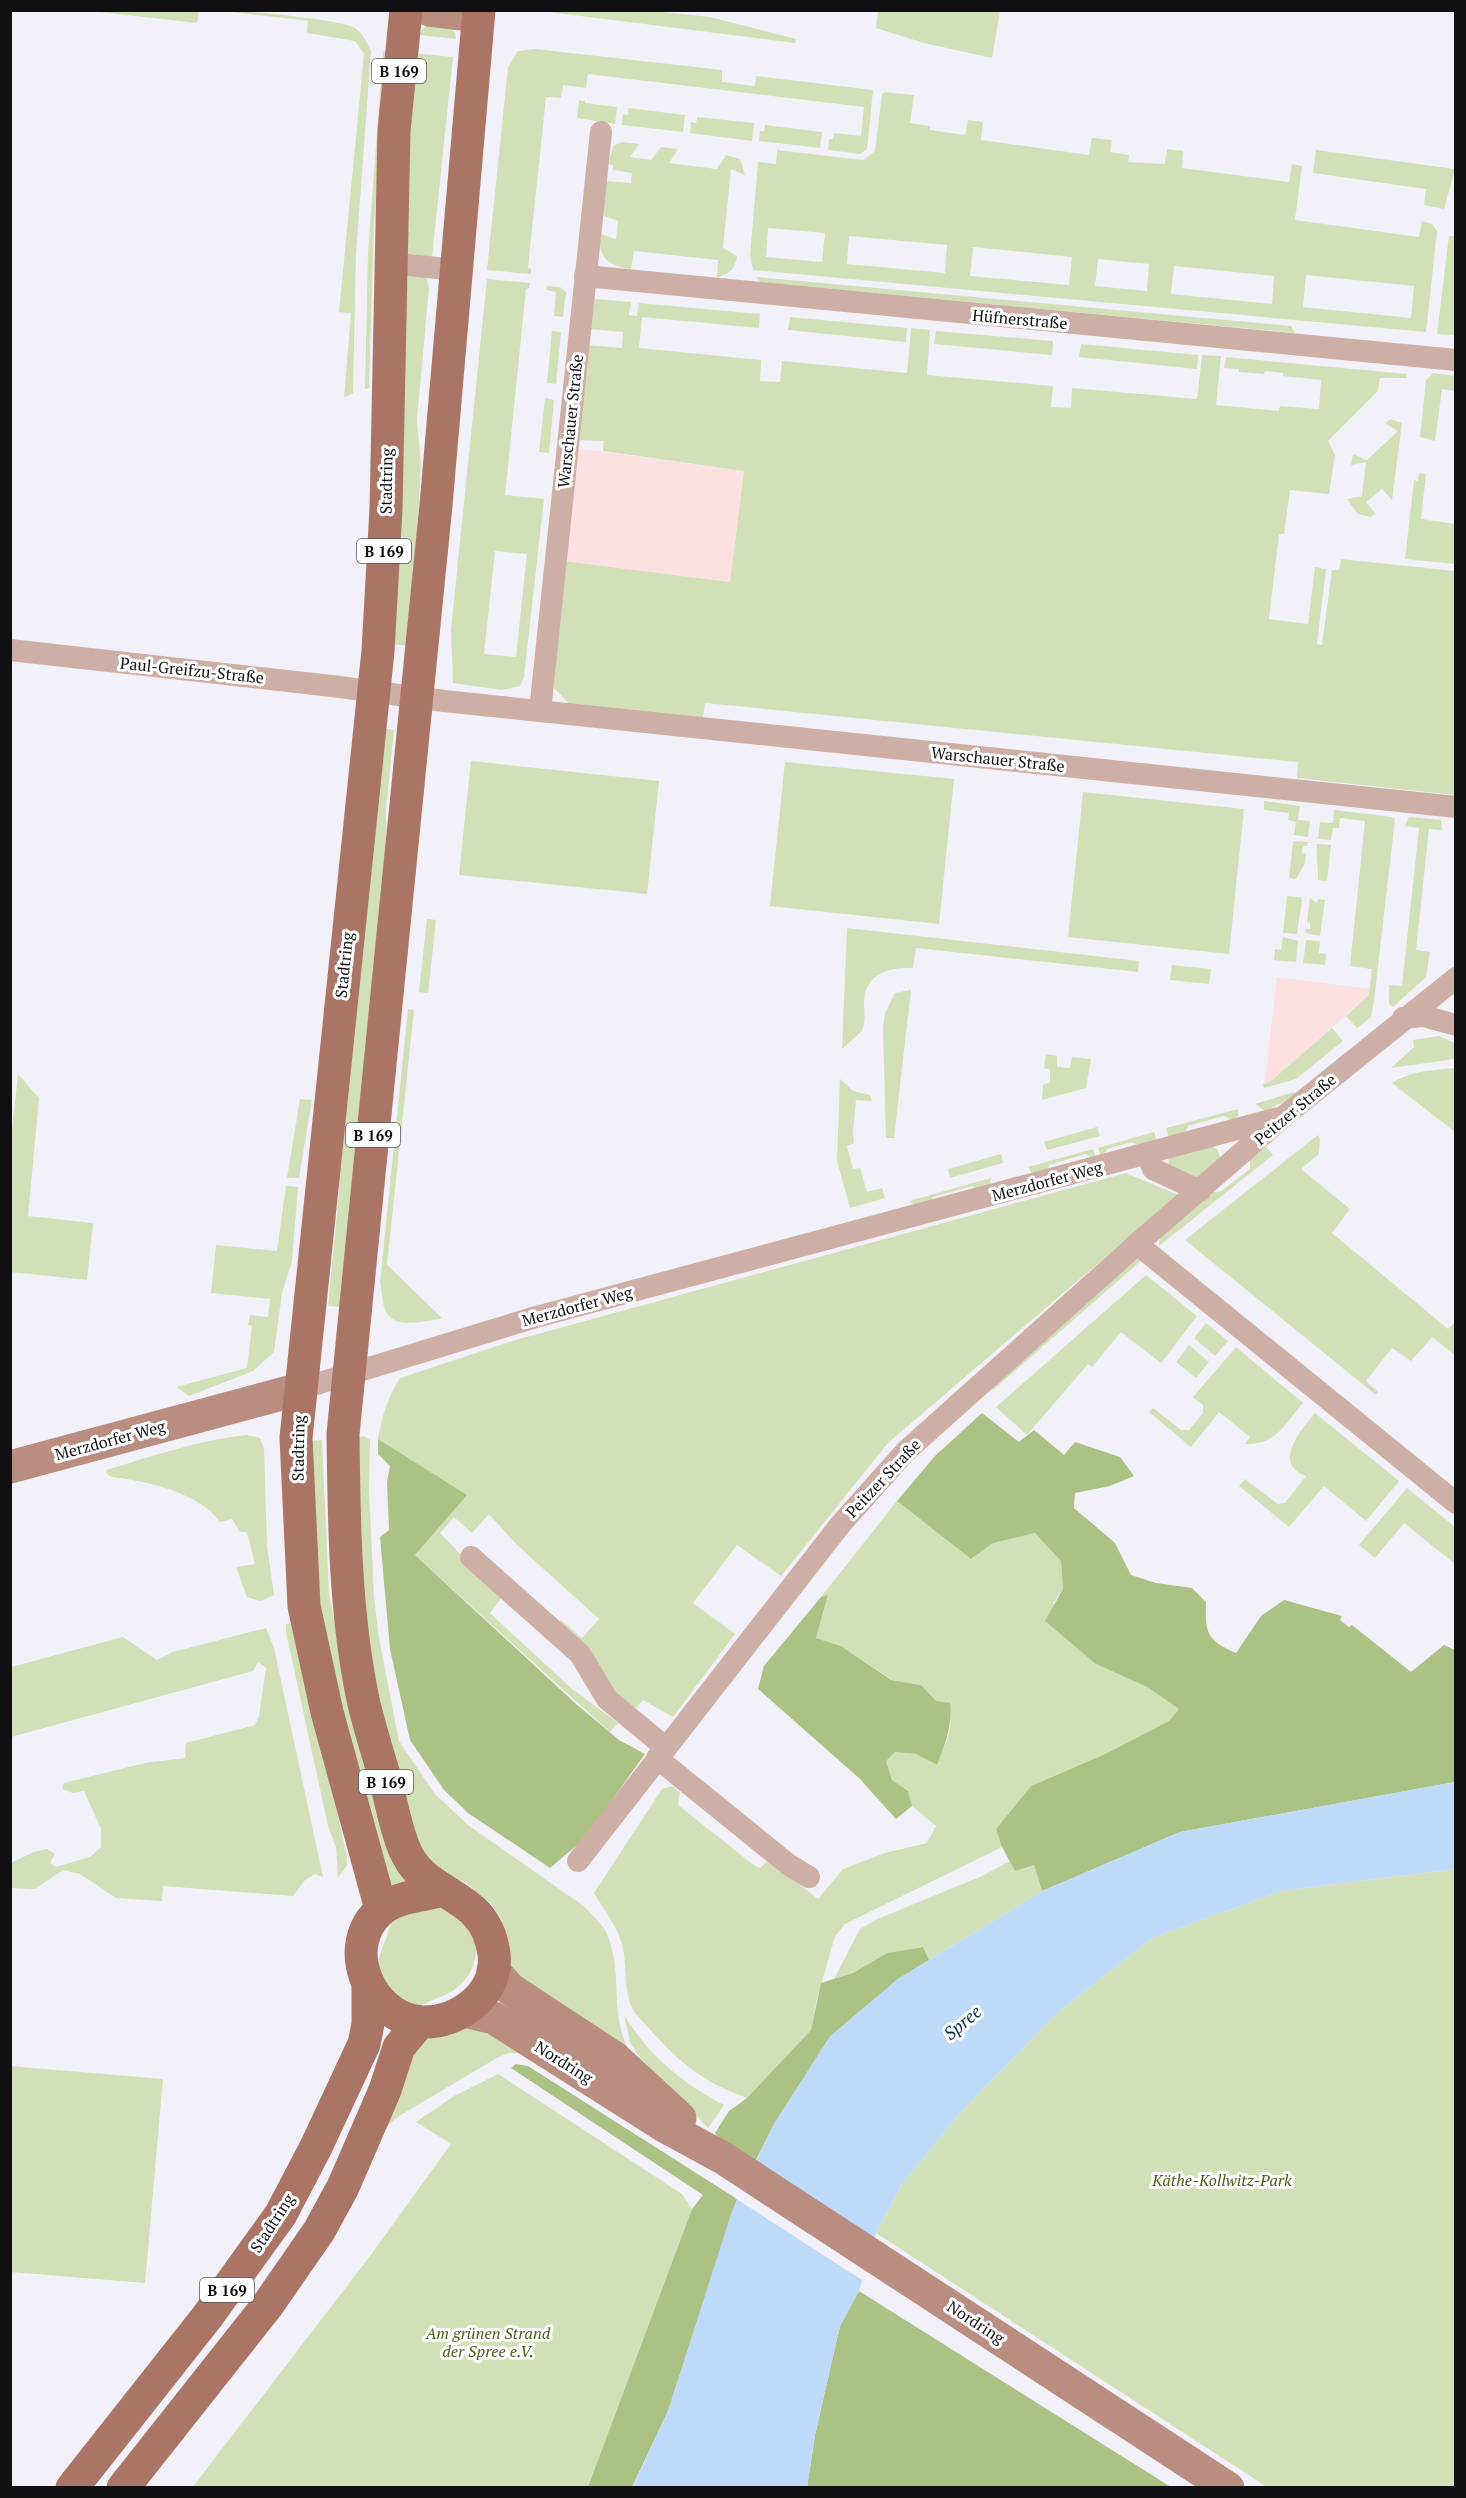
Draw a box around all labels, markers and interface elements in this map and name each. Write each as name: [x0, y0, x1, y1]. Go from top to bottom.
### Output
road number: B 169: [372, 59, 426, 83]
street label: Hüfnerstraße: [972, 304, 1068, 334]
street label: Warschauer Straße: [552, 353, 588, 489]
street label: Stadtring: [374, 447, 398, 514]
road number: B 169: [357, 539, 411, 563]
street label: Paul-Greifzu-Straße: [119, 651, 265, 689]
street label: Warschauer Straße: [930, 741, 1066, 777]
street label: Stadtring: [330, 930, 358, 999]
street label: Peitzer Straße: [1249, 1068, 1341, 1150]
road number: B 169: [346, 1123, 400, 1147]
street label: Merzdorfer Weg: [989, 1156, 1105, 1206]
street label: Merzdorfer Weg: [519, 1281, 635, 1331]
street label: Stadtring: [286, 1414, 310, 1481]
street label: Merzdorfer Weg: [52, 1415, 168, 1465]
street label: Peitzer Straße: [841, 1434, 925, 1522]
road number: B 169: [359, 1770, 413, 1794]
water label: Spree: [938, 1999, 986, 2045]
street label: Nordring: [531, 2036, 598, 2089]
park label: Käthe-Kollwitz-Park: [1151, 2169, 1292, 2191]
street label: Stadtring: [245, 2189, 300, 2257]
road number: B 169: [200, 2278, 254, 2302]
street label: Nordring: [943, 2295, 1010, 2349]
park label: Am grünen Strand der Spree e.V.: [425, 2322, 551, 2362]

